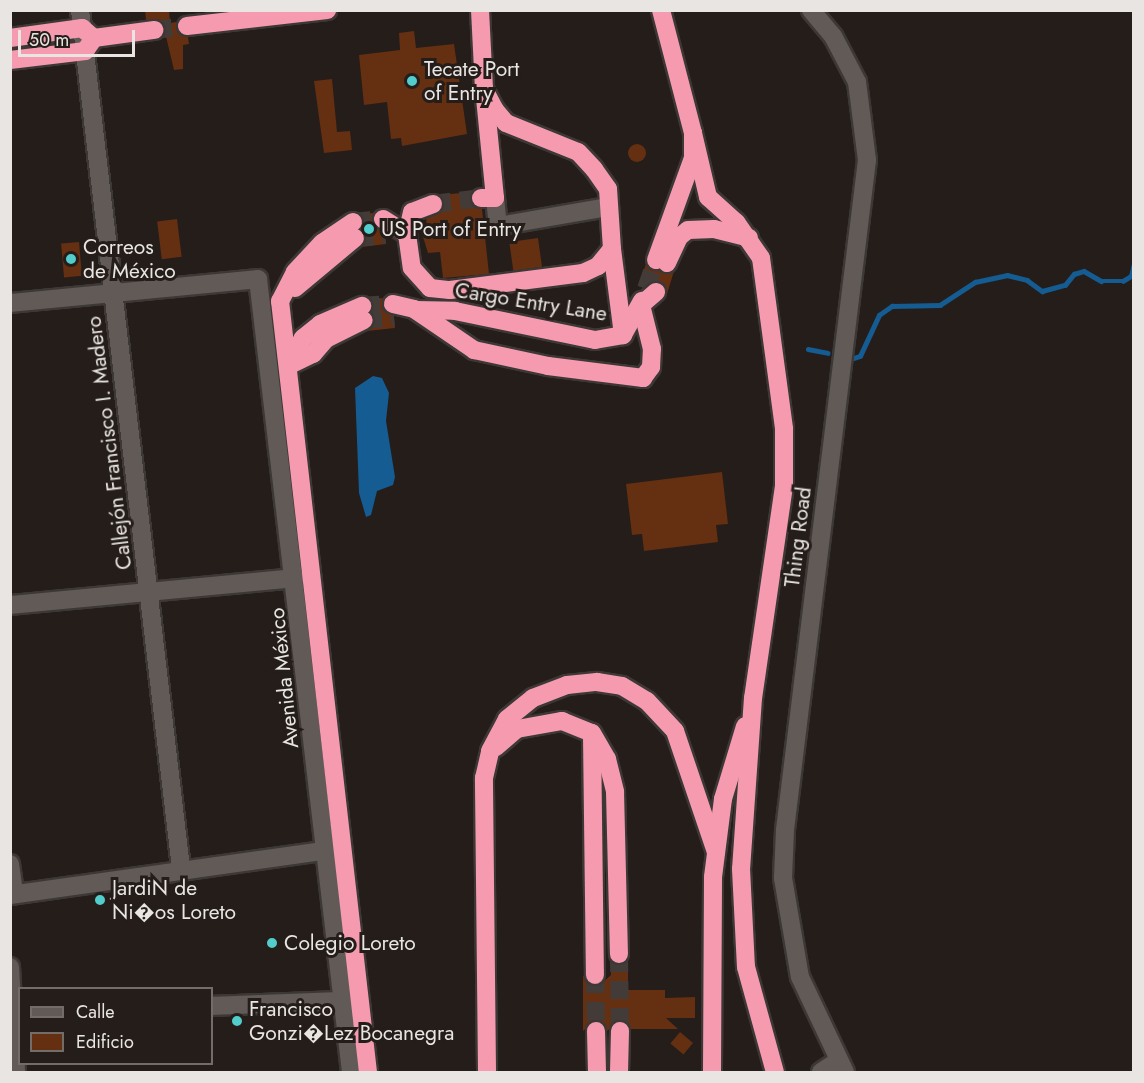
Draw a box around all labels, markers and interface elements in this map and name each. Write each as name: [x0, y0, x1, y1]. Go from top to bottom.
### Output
scale bar: [21, 18, 138, 56]
text: 50 m: [29, 27, 69, 53]
place label: Tecate Port of Entry: [424, 56, 519, 106]
marker: Tecate Port of Entry: [405, 74, 419, 88]
place label: US Port of Entry: [381, 216, 521, 242]
marker: US Port of Entry: [362, 222, 376, 236]
place label: Correos de México: [83, 234, 176, 284]
marker: Correos de México: [64, 252, 78, 266]
street label: Cargo Entry Lane: [453, 278, 609, 326]
street label: Callejón Francisco I. Madero: [81, 315, 137, 571]
street label: Thing Road: [779, 485, 817, 589]
street label: Avenida México: [264, 607, 304, 749]
place label: JardiN de Ni�os Loreto: [112, 875, 236, 925]
marker: JardiN de Ni�os Loreto: [93, 893, 107, 907]
place label: Colegio Loreto: [284, 930, 416, 956]
marker: Colegio Loreto: [265, 936, 279, 950]
legend: [18, 987, 213, 1065]
place label: Francisco Gonzi�Lez Bocanegra: [249, 996, 454, 1046]
text: Calle: [76, 999, 115, 1025]
marker: Francisco Gonzi�Lez Bocanegra: [230, 1014, 244, 1028]
text: Edificio: [76, 1029, 134, 1055]

